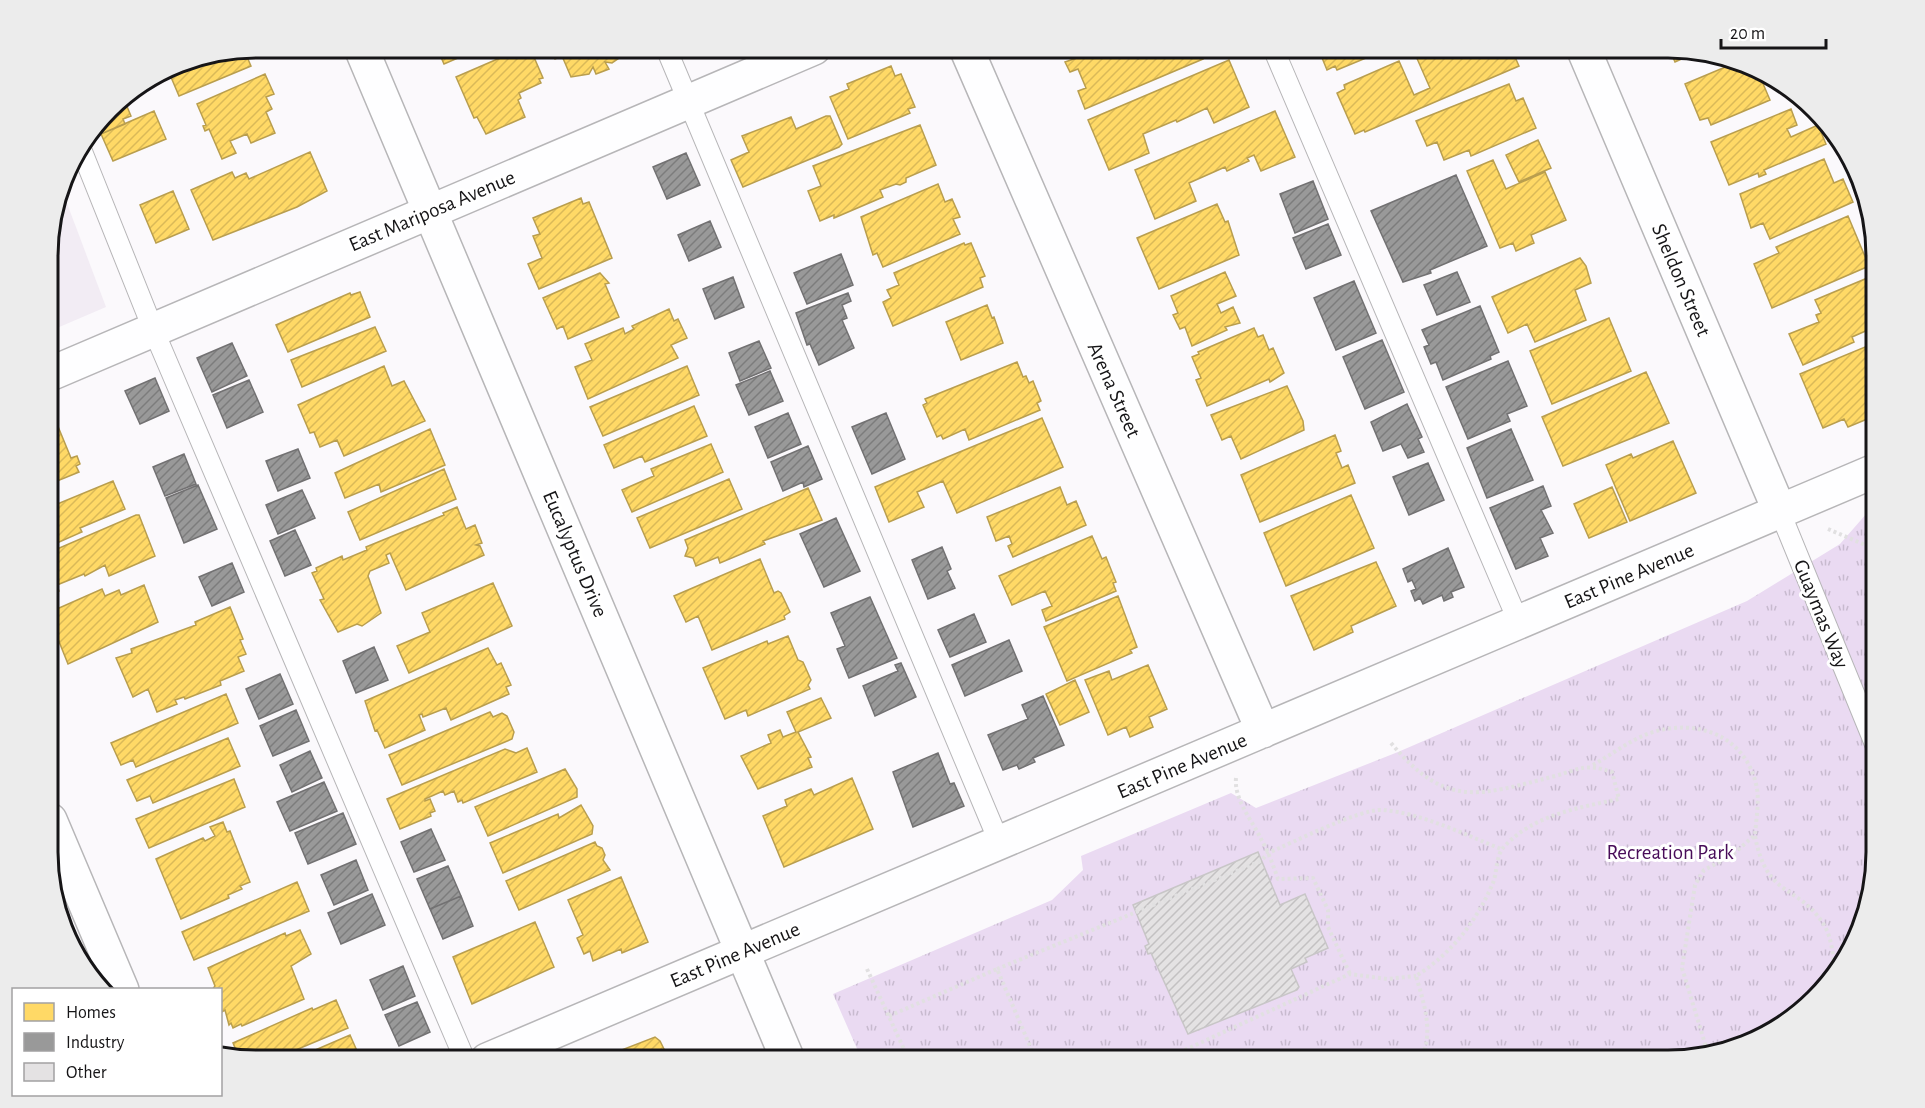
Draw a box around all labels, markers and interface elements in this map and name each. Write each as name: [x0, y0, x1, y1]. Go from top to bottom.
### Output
scale bar: [1721, 12, 1826, 50]
text: 20 m: [1730, 25, 1765, 43]
street label: East Mariposa Avenue: [346, 167, 518, 255]
street label: Sheldon Street: [1648, 221, 1714, 340]
street label: Arena Street: [1084, 339, 1144, 441]
street label: Eucalyptus Drive: [539, 488, 611, 620]
street label: East Pine Avenue: [1561, 539, 1697, 613]
street label: Guaymas Way: [1790, 557, 1852, 671]
street label: East Pine Avenue: [1114, 729, 1250, 803]
park label: Recreation Park: [1606, 842, 1734, 863]
street label: East Pine Avenue: [667, 918, 803, 992]
legend: [12, 988, 222, 1096]
text: Homes: [66, 1004, 116, 1022]
text: Industry: [66, 1034, 125, 1052]
text: Other: [66, 1064, 107, 1082]

